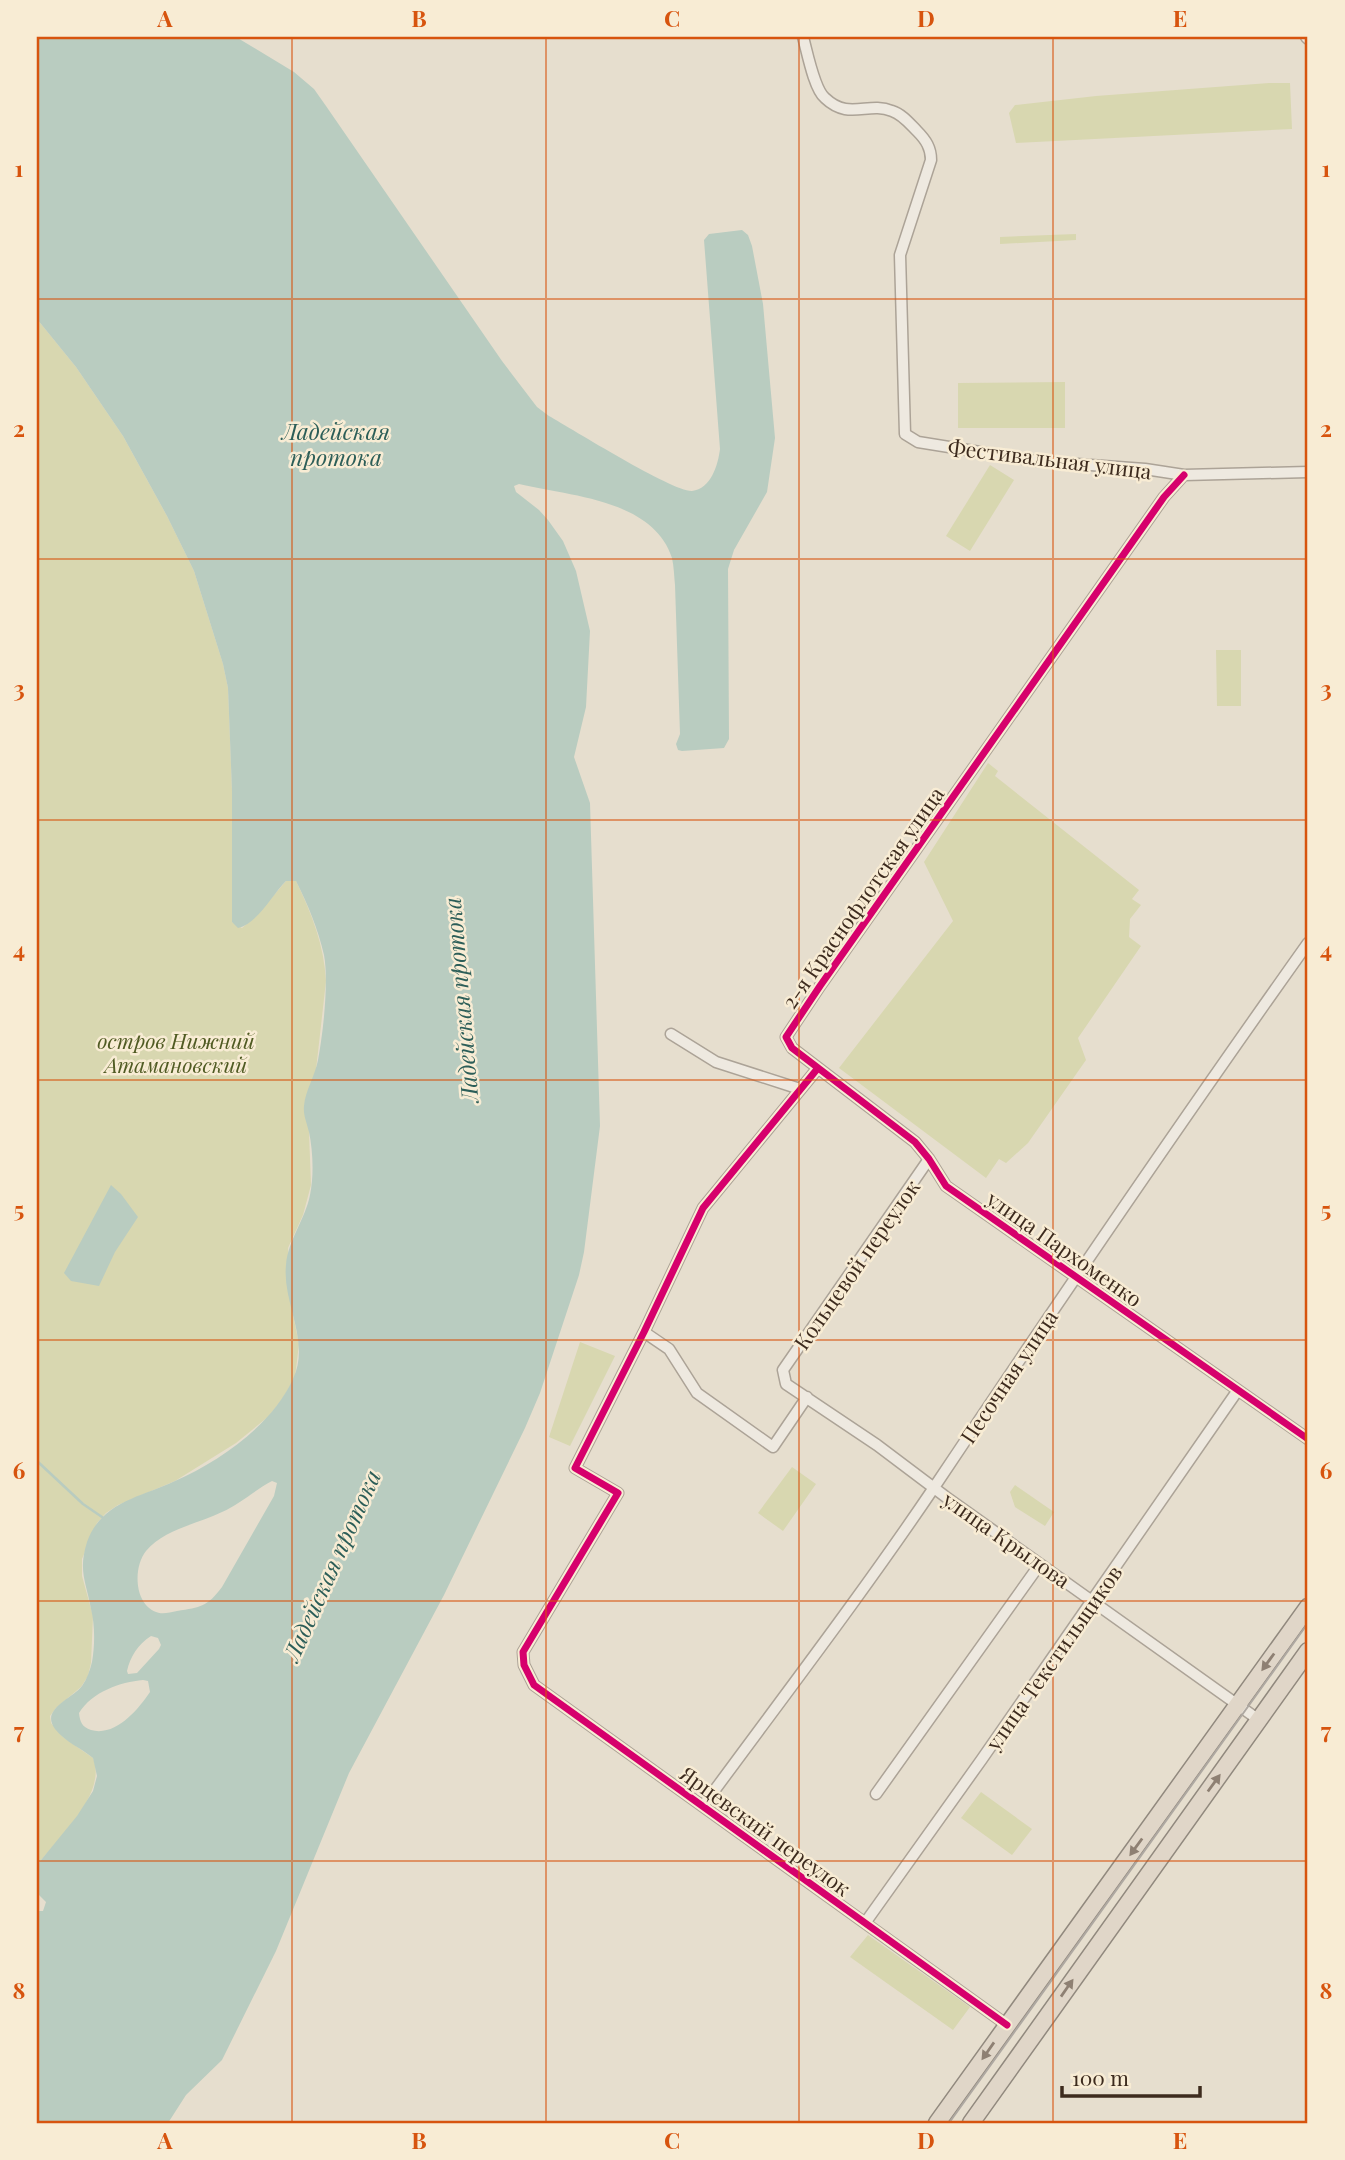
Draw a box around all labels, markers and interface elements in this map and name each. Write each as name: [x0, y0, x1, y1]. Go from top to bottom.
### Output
text: A: [156, 2, 173, 33]
text: B: [411, 2, 427, 33]
text: C: [664, 2, 680, 33]
text: D: [917, 2, 935, 33]
text: E: [1173, 2, 1187, 33]
text: 1: [15, 152, 24, 183]
text: 1: [1322, 152, 1331, 183]
text: 2: [13, 412, 25, 443]
text: 2: [1320, 412, 1332, 443]
water label: Ладейская протока: [280, 415, 390, 472]
street label: Фестивальная улица: [947, 432, 1154, 484]
text: 3: [13, 672, 25, 703]
text: 3: [1320, 672, 1332, 703]
street label: 2-я Краснофлотская улица: [775, 780, 950, 1013]
water label: Ладейская протока: [436, 896, 485, 1106]
text: 4: [13, 933, 25, 964]
text: 4: [1320, 933, 1332, 964]
park label: остров Нижний Атамановский: [97, 1026, 256, 1078]
street label: Кольцевой переулок: [787, 1173, 925, 1355]
street label: улица Пархоменко: [981, 1183, 1148, 1312]
text: 5: [14, 1193, 24, 1224]
text: 5: [1321, 1193, 1331, 1224]
street label: Песочная улица: [953, 1303, 1063, 1448]
text: 6: [13, 1454, 26, 1485]
text: 6: [1320, 1454, 1333, 1485]
water label: Ладейская протока: [274, 1465, 387, 1667]
street label: улица Крылова: [937, 1484, 1077, 1594]
street label: улица Текстильщиков: [978, 1559, 1127, 1756]
one-way arrow: [1261, 1652, 1275, 1671]
text: 7: [14, 1714, 25, 1745]
text: 7: [1321, 1714, 1332, 1745]
street label: Ярцевский переулок: [674, 1758, 857, 1901]
one-way arrow: [1207, 1774, 1221, 1792]
one-way arrow: [1129, 1838, 1143, 1856]
text: 8: [13, 1974, 25, 2005]
text: 8: [1320, 1974, 1332, 2005]
one-way arrow: [1060, 1979, 1074, 1997]
one-way arrow: [981, 2042, 995, 2060]
scale bar: [1062, 2055, 1200, 2099]
text: 100 m: [1072, 2063, 1129, 2091]
text: A: [156, 2124, 173, 2155]
text: B: [411, 2124, 427, 2155]
text: C: [664, 2124, 680, 2155]
text: D: [917, 2124, 935, 2155]
text: E: [1173, 2124, 1187, 2155]

